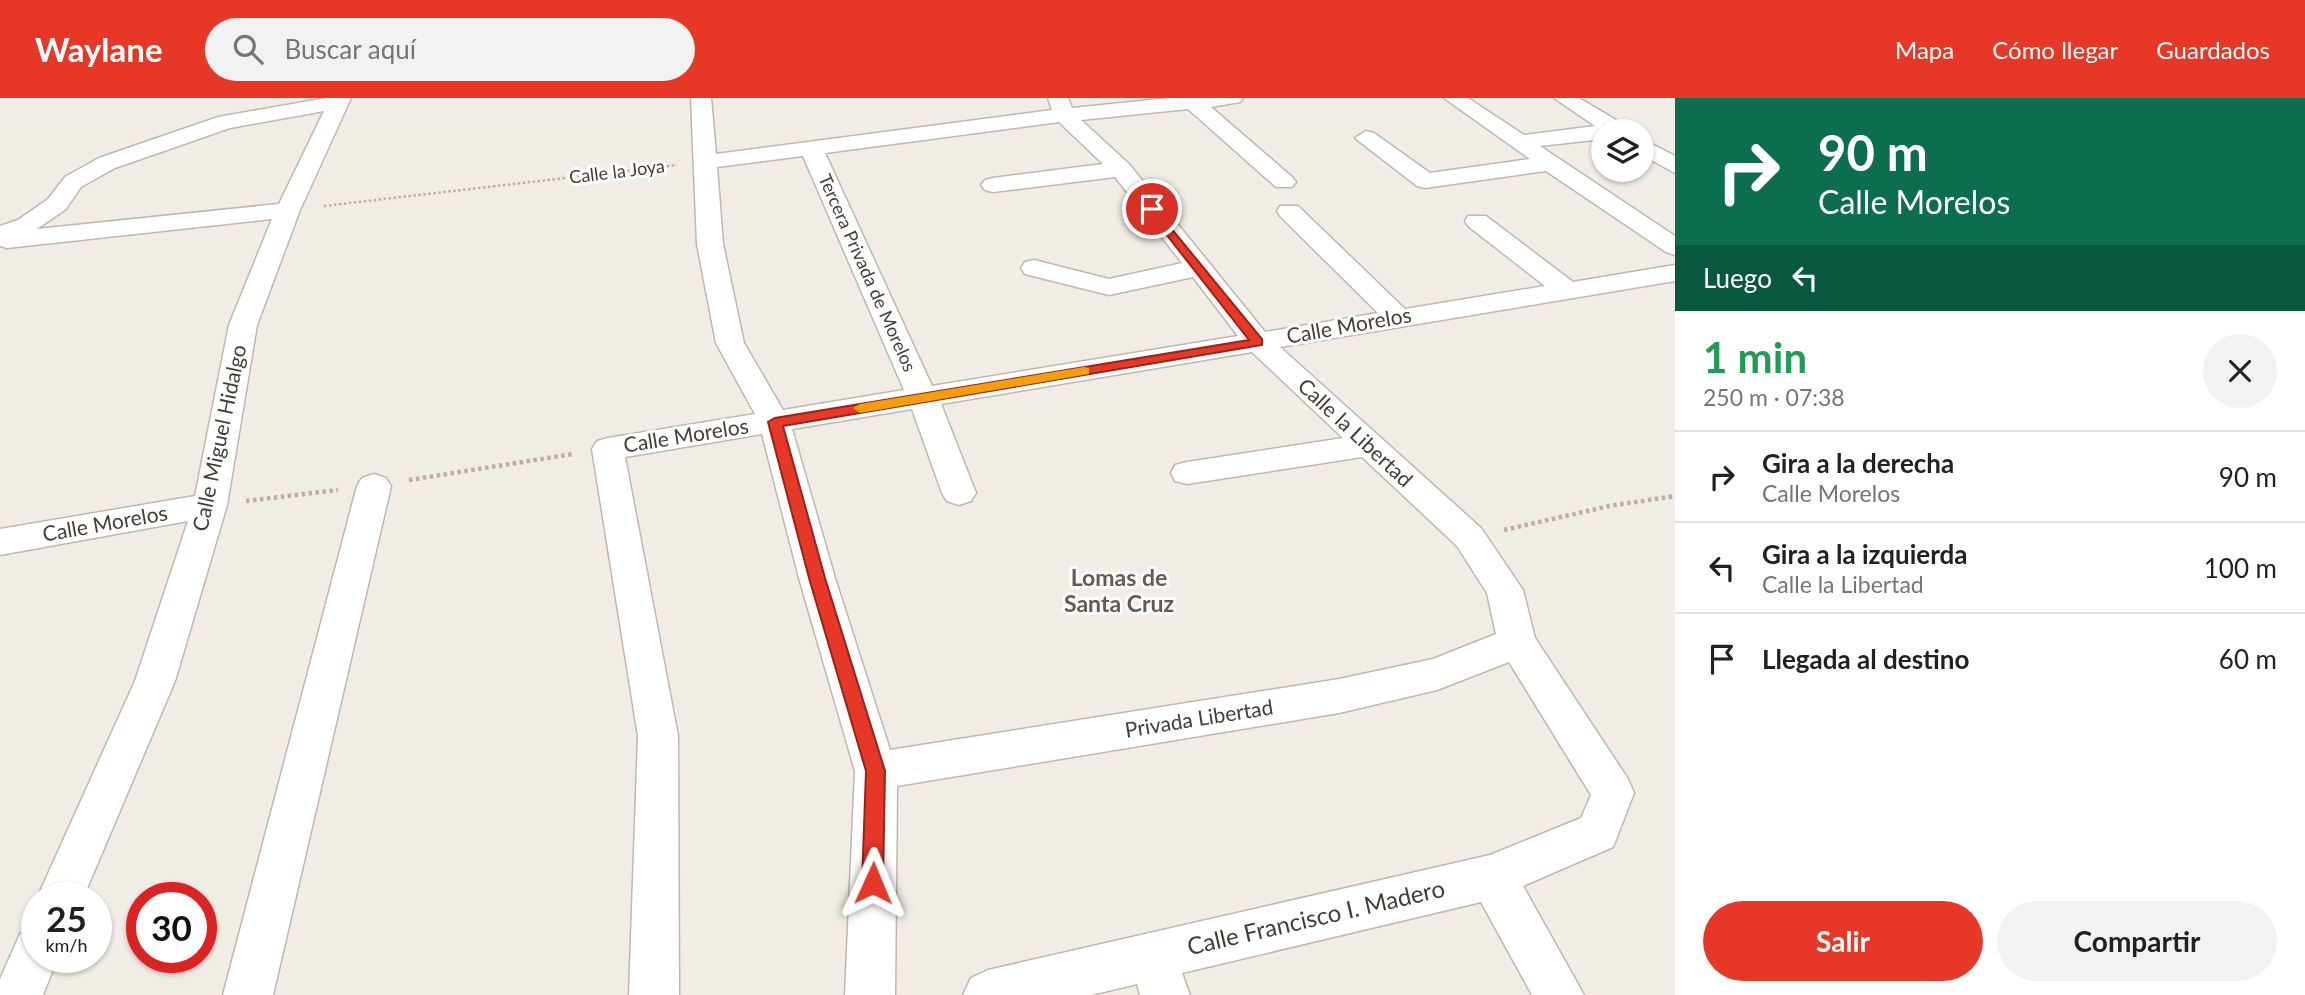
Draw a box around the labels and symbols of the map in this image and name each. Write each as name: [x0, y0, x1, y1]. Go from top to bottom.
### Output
street label: Calle la Joya: [568, 154, 666, 188]
street label: Tercera Privada de Morelos: [814, 170, 922, 375]
pin: [1122, 179, 1182, 239]
street label: Calle Morelos: [1284, 301, 1413, 348]
street label: Calle Miguel Hidalgo: [187, 342, 251, 533]
street label: Calle la Libertad: [1294, 372, 1419, 491]
street label: Calle Morelos: [621, 412, 750, 457]
street label: Calle Morelos: [40, 499, 169, 546]
district label: Lomas de Santa Cruz: [1064, 563, 1174, 617]
street label: Privada Libertad: [1123, 693, 1275, 742]
position arrow: [836, 846, 910, 920]
street label: Calle Francisco I. Madero: [1184, 873, 1447, 960]
speed limit sign: 30: [126, 882, 217, 973]

